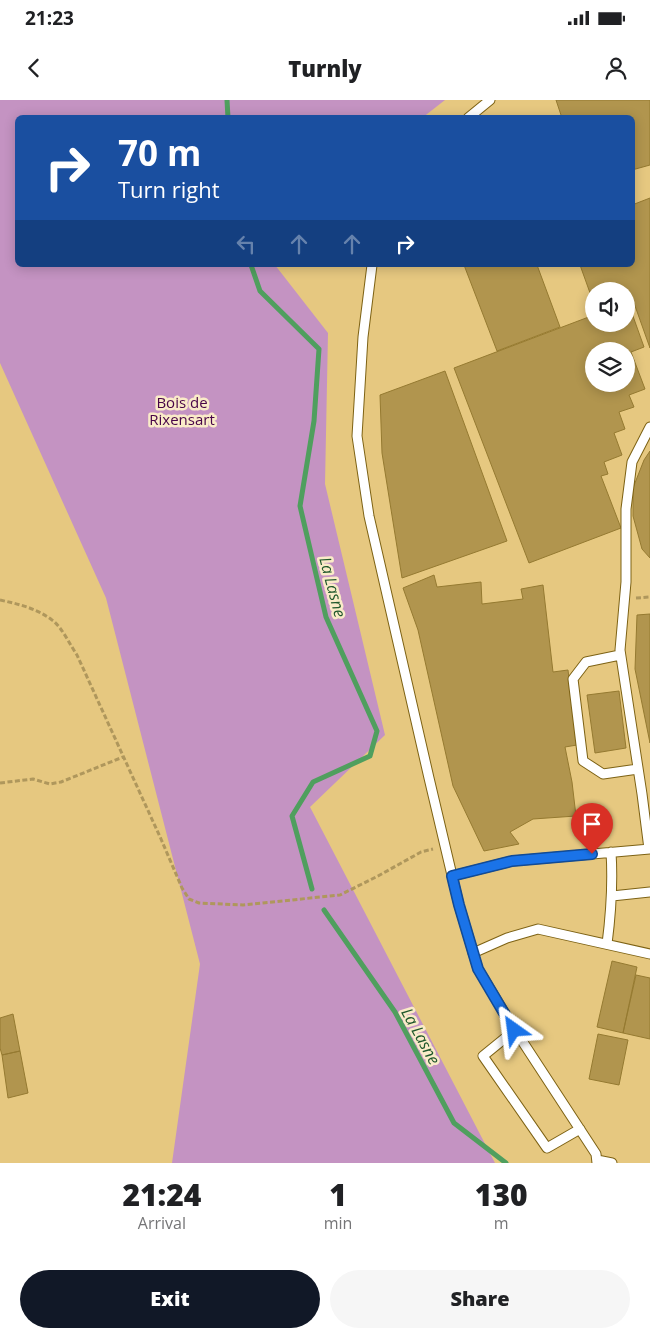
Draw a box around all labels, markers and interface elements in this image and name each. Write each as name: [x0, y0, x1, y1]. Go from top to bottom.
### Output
text: 21:23: [25, 5, 74, 31]
text: Turnly: [288, 53, 362, 83]
icon: back: [20, 54, 48, 82]
icon: person: [602, 54, 630, 82]
text: 70 m: [118, 129, 201, 176]
icon: right: [35, 135, 100, 200]
text: Turn right: [118, 174, 220, 204]
icon: left: [232, 230, 260, 258]
icon: ahead: [285, 230, 313, 258]
icon: ahead: [338, 230, 366, 258]
icon: right: [391, 230, 419, 258]
map controls: [585, 282, 635, 392]
button: sound: [585, 282, 635, 332]
button: layers: [585, 342, 635, 392]
park label: Bois de Rixensart: [149, 392, 215, 429]
water label: La Lasne: [314, 554, 352, 620]
pin: [571, 803, 613, 854]
icon: arrive: [578, 810, 606, 838]
position arrow: [487, 1003, 539, 1055]
water label: La Lasne: [396, 1004, 446, 1068]
text: 21:24: [122, 1174, 201, 1215]
text: 1: [329, 1174, 347, 1215]
text: 130: [475, 1174, 528, 1215]
text: Arrival: [138, 1212, 186, 1234]
text: min: [324, 1212, 352, 1234]
text: m: [494, 1212, 509, 1234]
button: Exit: [20, 1270, 320, 1328]
button: Share: [330, 1270, 630, 1328]

